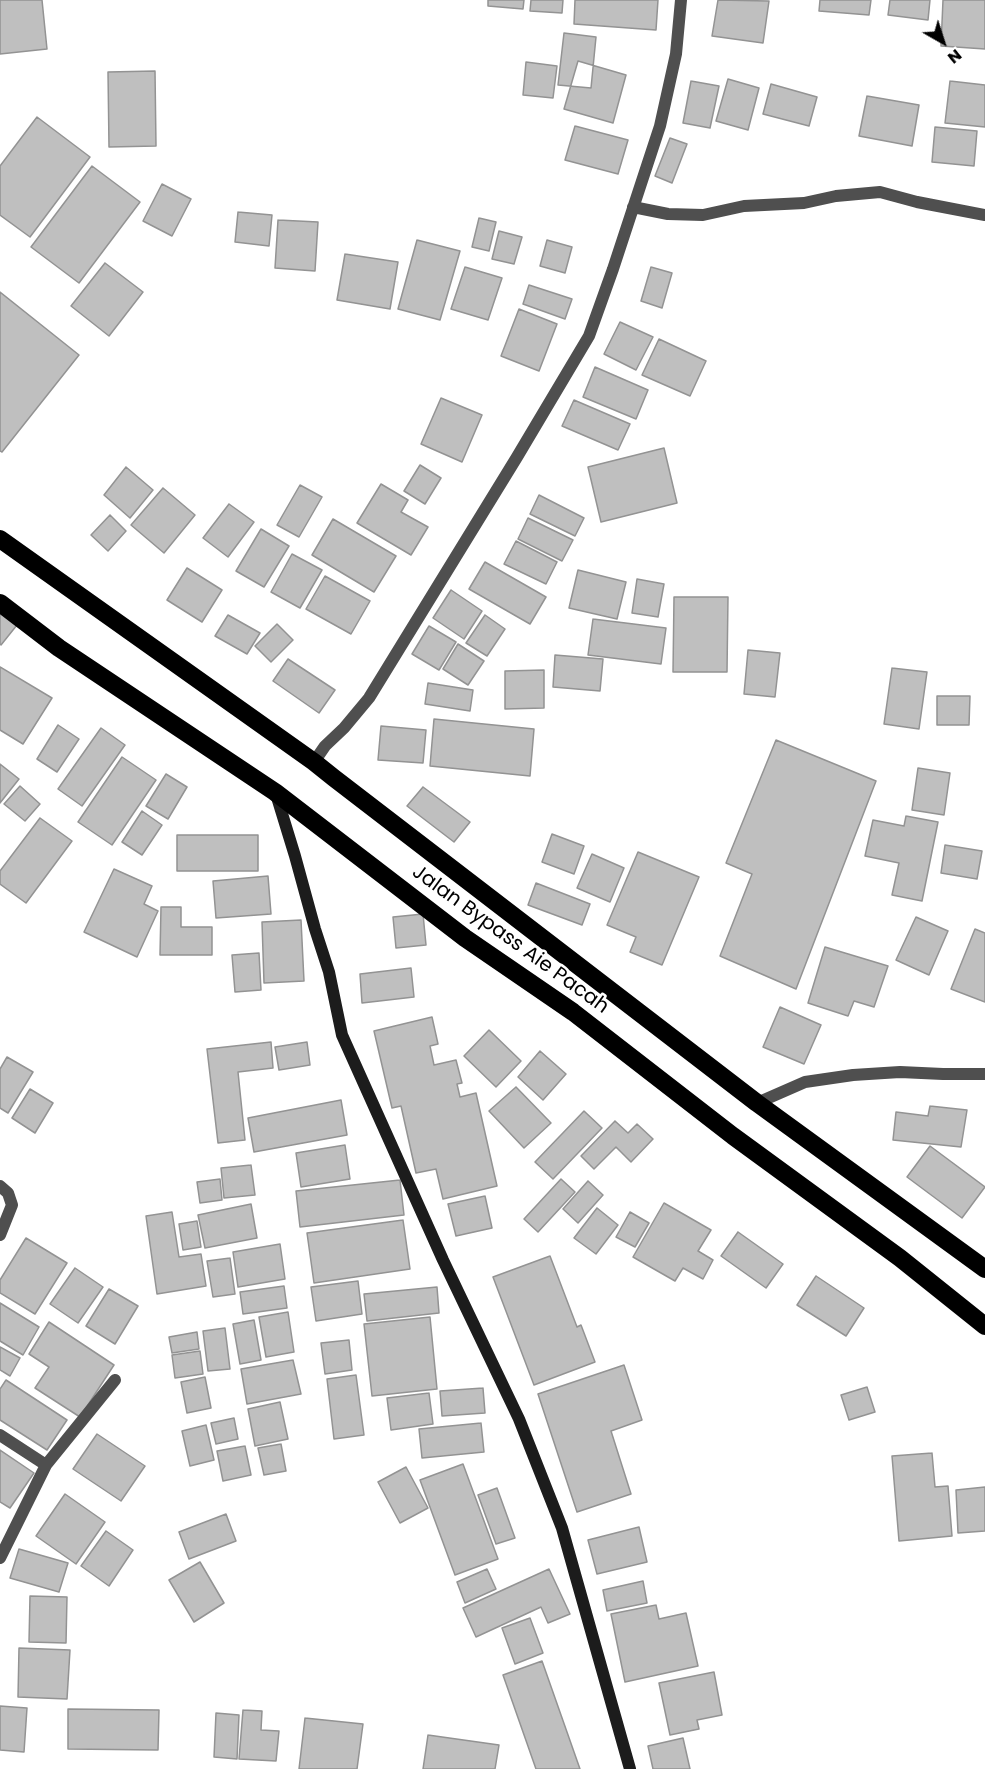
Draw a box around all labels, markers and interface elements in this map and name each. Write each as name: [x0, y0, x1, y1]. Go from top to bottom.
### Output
north arrow: [913, 12, 973, 72]
text: N: [943, 44, 967, 69]
street label: Jalan Bypass Aie Pacah: [407, 861, 613, 1019]

